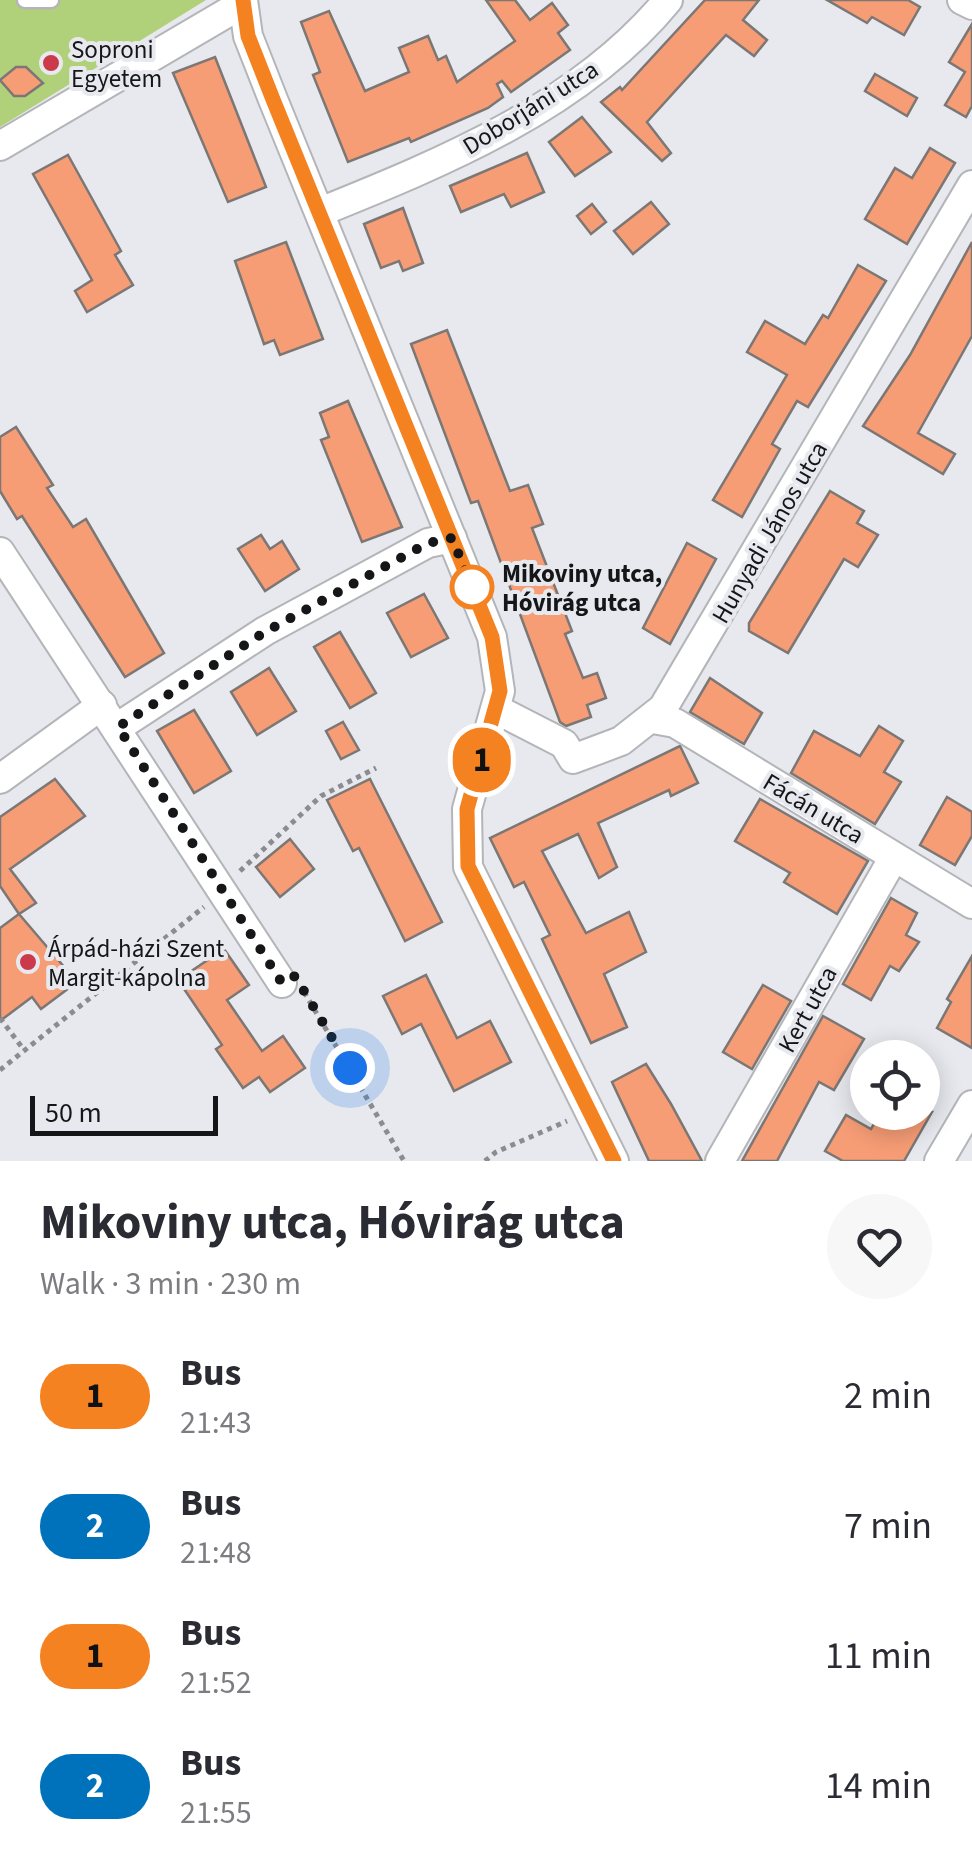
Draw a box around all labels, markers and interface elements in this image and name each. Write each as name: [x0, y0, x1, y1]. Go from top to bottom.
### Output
place label: Soproni Egyetem: [71, 32, 162, 97]
marker: Soproni Egyetem: [40, 52, 62, 74]
street label: Doborjáni utca: [456, 52, 605, 164]
street label: Hunyadi János utca: [703, 435, 837, 630]
place label: Mikoviny utca, Hóvirág utca: [502, 556, 662, 621]
marker: Mikoviny utca, Hóvirág utca: [451, 566, 493, 608]
line badge: 1: [450, 728, 514, 792]
text: 1: [473, 735, 491, 785]
street label: Fácán utca: [756, 765, 871, 853]
place label: Árpád-házi Szent Margit-kápolna: [48, 931, 225, 996]
marker: Árpád-házi Szent Margit-kápolna: [17, 951, 39, 973]
street label: Kert utca: [769, 960, 846, 1059]
map controls: [850, 1040, 940, 1130]
button: locate: [850, 1040, 940, 1130]
your location: [325, 1043, 375, 1093]
scale bar: [30, 1091, 218, 1136]
text: 50 m: [45, 1093, 102, 1133]
text: Mikoviny utca, Hóvirág utca: [40, 1189, 625, 1257]
button: heart: [827, 1194, 932, 1299]
text: Walk · 3 min · 230 m: [40, 1261, 301, 1307]
text: Bus: [180, 1346, 241, 1400]
text: 2 min: [844, 1369, 932, 1423]
text: 1: [86, 1371, 104, 1421]
text: 21:43: [180, 1400, 252, 1446]
text: Bus: [180, 1476, 241, 1530]
text: 7 min: [844, 1499, 932, 1553]
text: 2: [86, 1501, 104, 1551]
text: 21:48: [180, 1530, 252, 1576]
text: Bus: [180, 1606, 241, 1660]
text: 11 min: [825, 1629, 932, 1683]
text: 1: [86, 1631, 104, 1681]
text: 21:52: [180, 1660, 252, 1706]
text: Bus: [180, 1736, 241, 1790]
text: 14 min: [825, 1759, 932, 1813]
text: 2: [86, 1761, 104, 1811]
text: 21:55: [180, 1790, 252, 1836]

